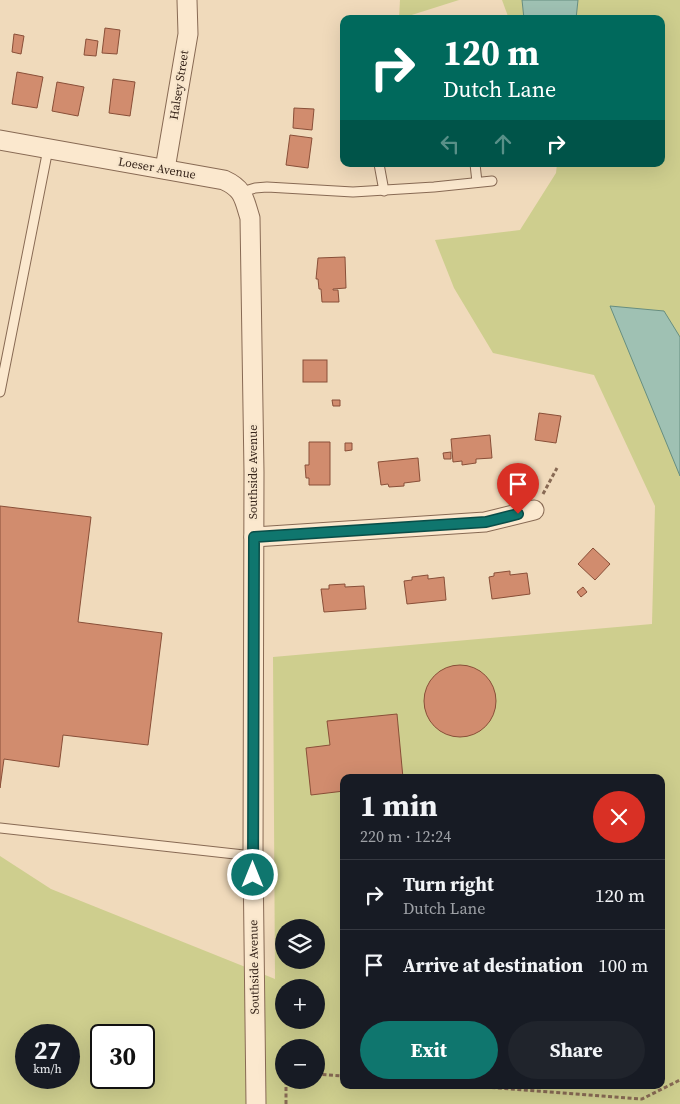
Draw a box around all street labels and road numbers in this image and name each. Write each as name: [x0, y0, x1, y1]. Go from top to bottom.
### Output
street label: Halsey Street: [166, 49, 192, 121]
street label: Loeser Avenue: [117, 153, 197, 183]
street label: Southside Avenue: [245, 425, 261, 519]
street label: Southside Avenue: [245, 920, 263, 1014]

